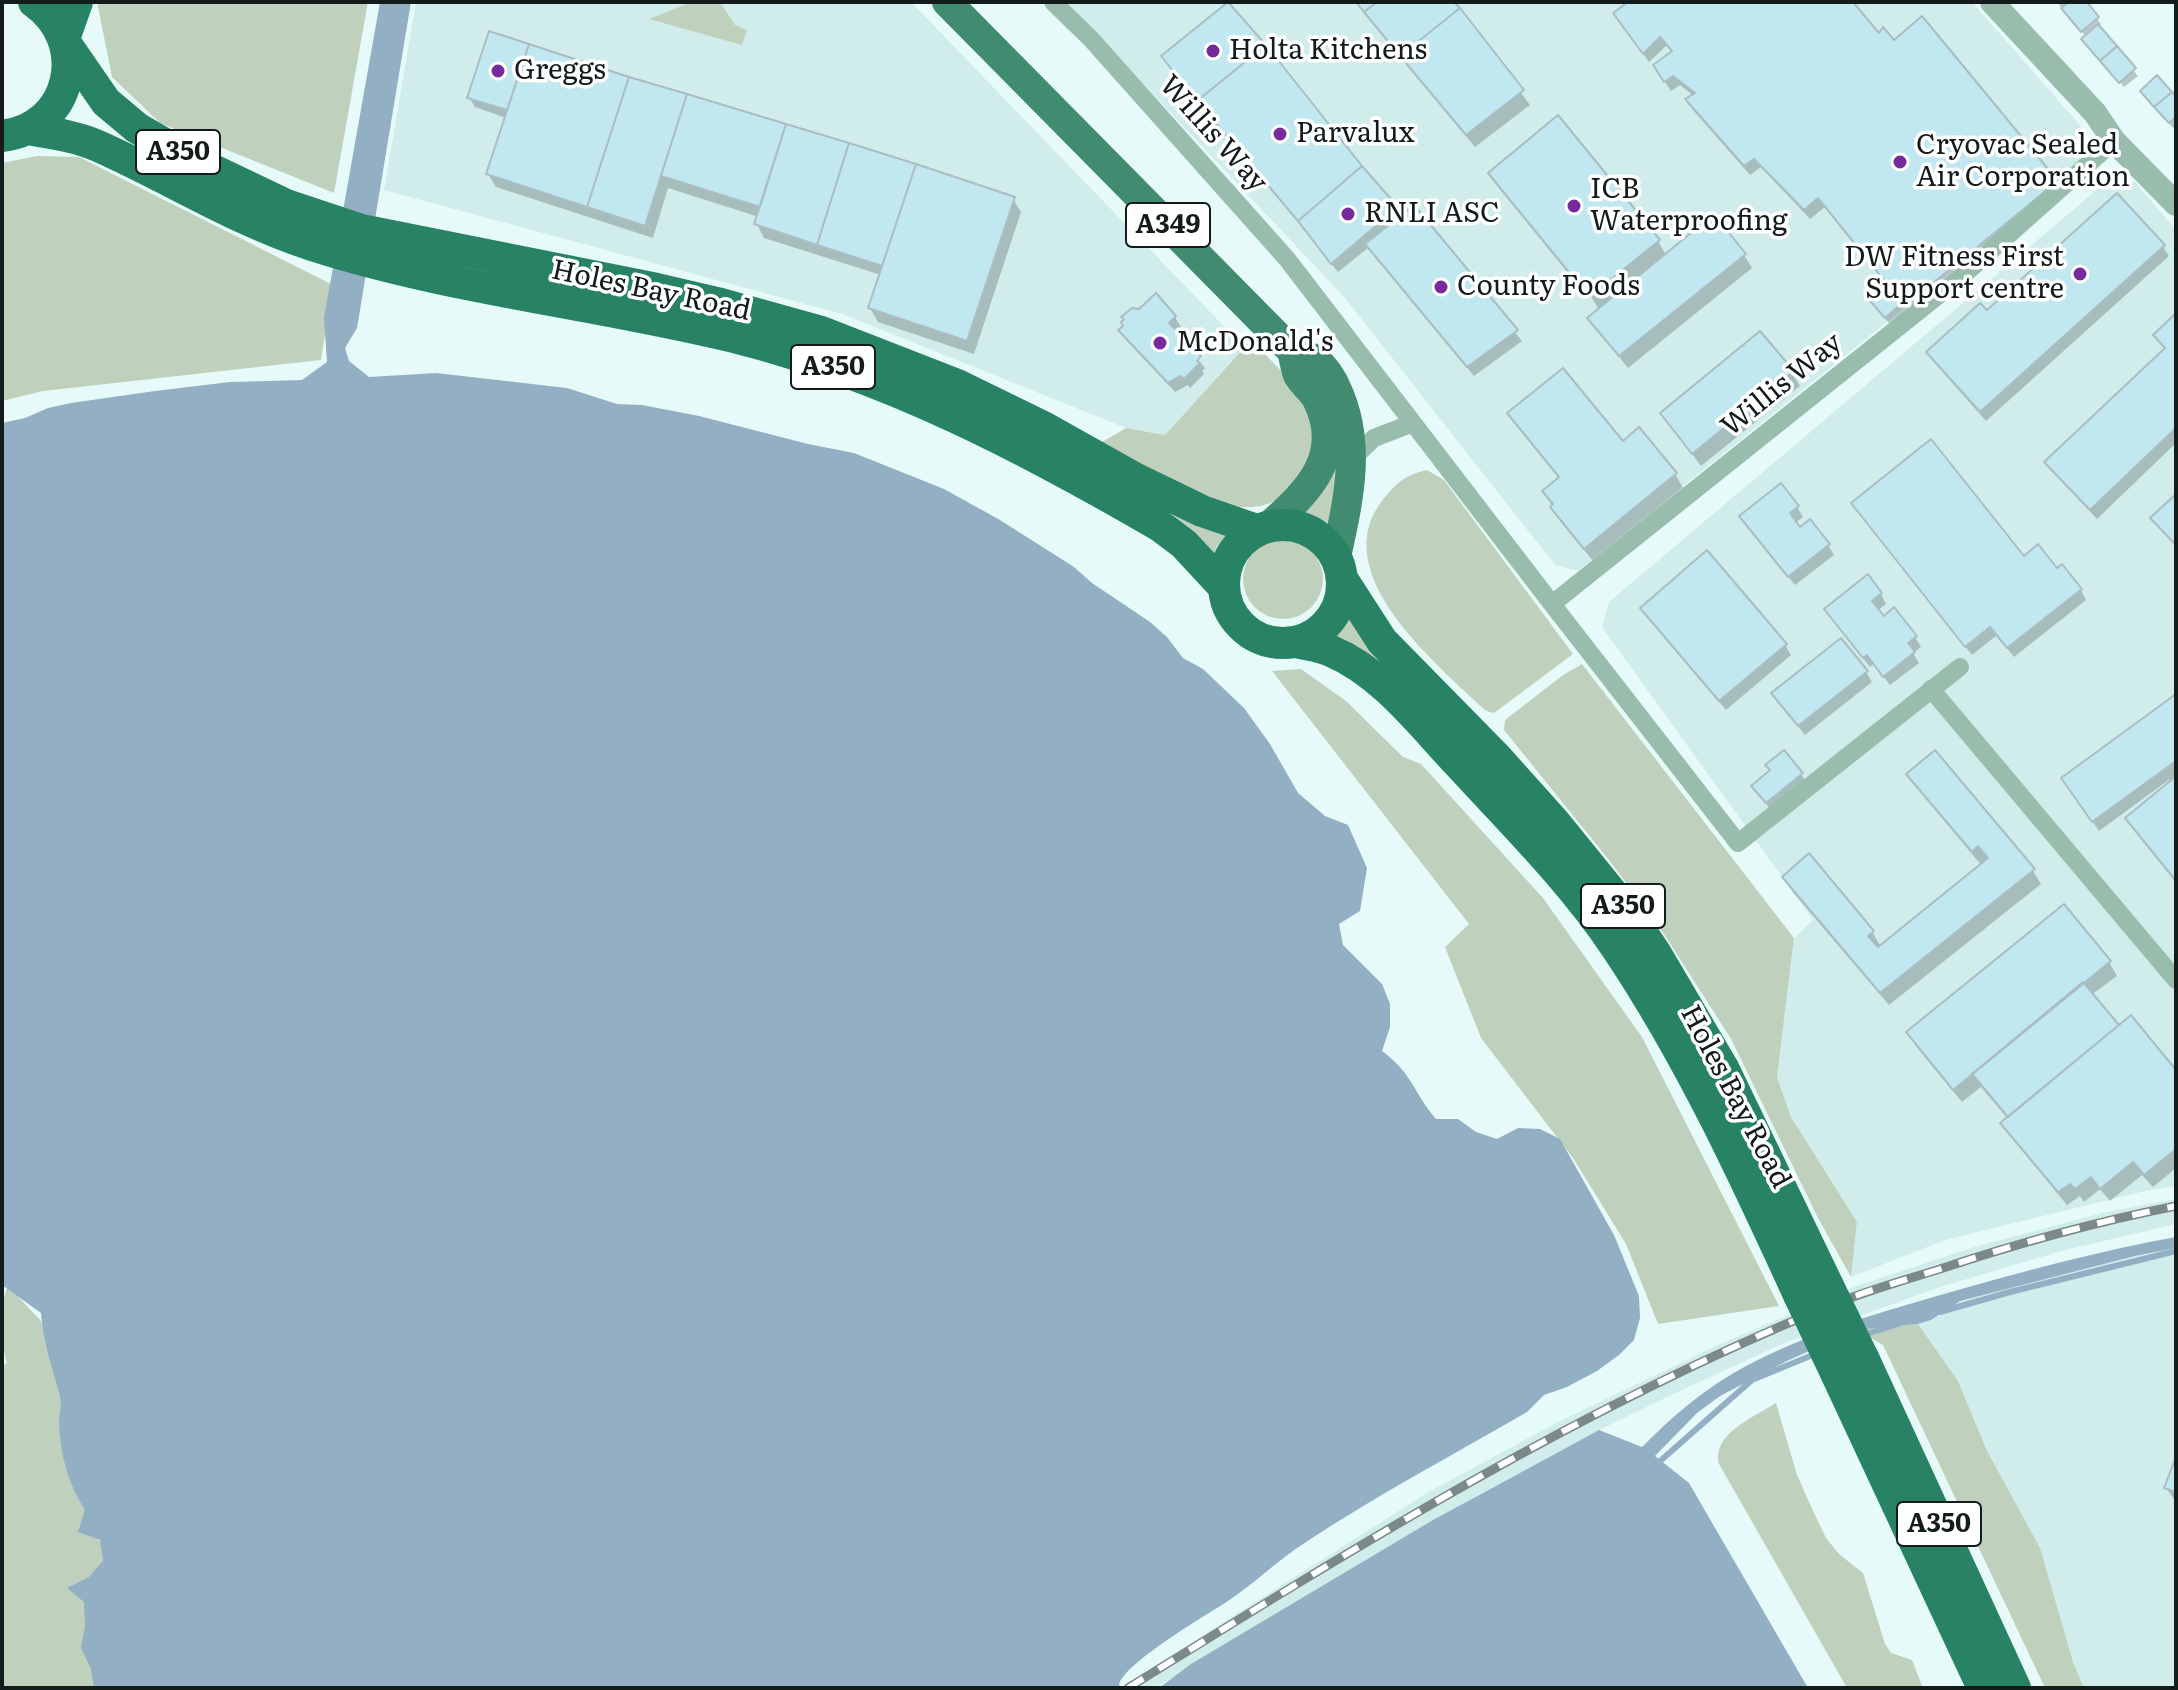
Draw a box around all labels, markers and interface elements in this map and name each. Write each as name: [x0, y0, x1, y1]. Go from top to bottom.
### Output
place label: Holta Kitchens: [1229, 34, 1427, 68]
marker: Holta Kitchens: [1204, 42, 1222, 60]
place label: Greggs: [514, 54, 606, 88]
marker: Greggs: [489, 62, 507, 80]
street label: Willis Way: [1152, 69, 1274, 199]
place label: Parvalux: [1296, 117, 1415, 151]
marker: Parvalux: [1271, 125, 1289, 143]
place label: Cryovac Sealed Air Corporation: [1916, 129, 2130, 195]
road number: A350: [136, 130, 220, 174]
marker: Cryovac Sealed Air Corporation: [1891, 153, 1909, 171]
place label: ICB Waterproofing: [1590, 173, 1788, 239]
place label: RNLI ASC: [1364, 197, 1499, 231]
marker: ICB Waterproofing: [1565, 197, 1583, 215]
road number: A349: [1126, 203, 1210, 247]
marker: RNLI ASC: [1339, 205, 1357, 223]
place label: DW Fitness First Support centre: [1844, 241, 2064, 307]
street label: Holes Bay Road: [549, 254, 753, 328]
marker: DW Fitness First Support centre: [2071, 265, 2089, 283]
place label: County Foods: [1457, 270, 1640, 304]
marker: County Foods: [1432, 278, 1450, 296]
place label: McDonald's: [1176, 326, 1333, 360]
street label: Willis Way: [1715, 326, 1849, 444]
marker: McDonald's: [1151, 334, 1169, 352]
road number: A350: [791, 345, 875, 389]
road number: A350: [1581, 884, 1665, 928]
street label: Holes Bay Road: [1673, 1000, 1797, 1194]
road number: A350: [1897, 1502, 1981, 1546]

